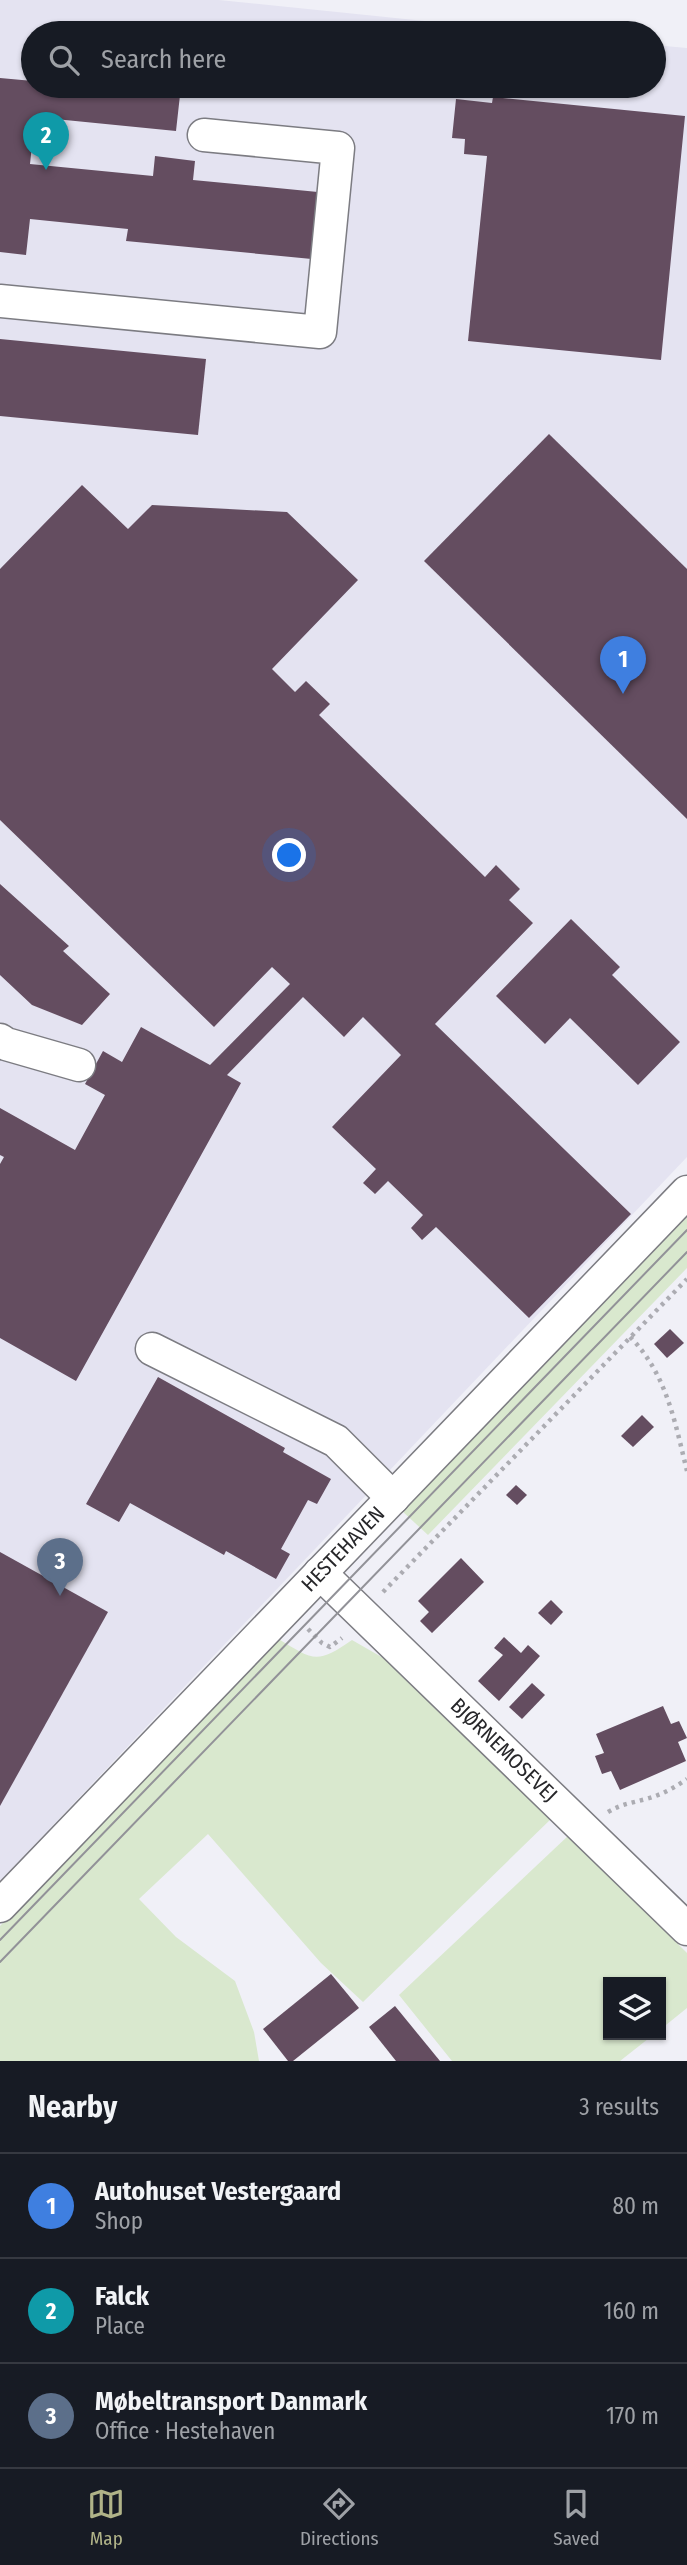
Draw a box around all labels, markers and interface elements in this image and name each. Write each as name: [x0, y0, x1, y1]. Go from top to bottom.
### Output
search box: [21, 21, 666, 98]
icon: search: [45, 41, 83, 79]
text: Search here: [101, 44, 226, 75]
pin: 2: [23, 112, 69, 170]
pin: 1: [600, 636, 646, 694]
your location: [272, 838, 306, 872]
street label: HESTEHAVEN: [296, 1501, 390, 1597]
pin: 3: [37, 1538, 83, 1596]
street label: BJØRNEMOSEVEJ: [445, 1693, 563, 1807]
map controls: [603, 1977, 666, 2040]
button: layers: [603, 1977, 666, 2040]
text: Nearby: [28, 2089, 117, 2125]
text: 3 results: [579, 2093, 659, 2121]
text: Autohuset Vestergaard: [95, 2176, 341, 2207]
text: 1: [46, 2192, 56, 2220]
text: 80 m: [612, 2192, 659, 2220]
text: Shop: [95, 2207, 143, 2235]
text: Falck: [95, 2281, 149, 2312]
text: 2: [46, 2297, 56, 2325]
text: 160 m: [604, 2297, 659, 2325]
text: Place: [95, 2312, 145, 2340]
text: Møbeltransport Danmark: [95, 2386, 367, 2417]
text: 3: [46, 2402, 56, 2430]
text: 170 m: [606, 2402, 659, 2430]
text: Office · Hestehaven: [95, 2417, 275, 2445]
tab: Map: [87, 2485, 125, 2550]
tab: Directions: [300, 2485, 379, 2550]
tab: Saved: [553, 2485, 600, 2550]

